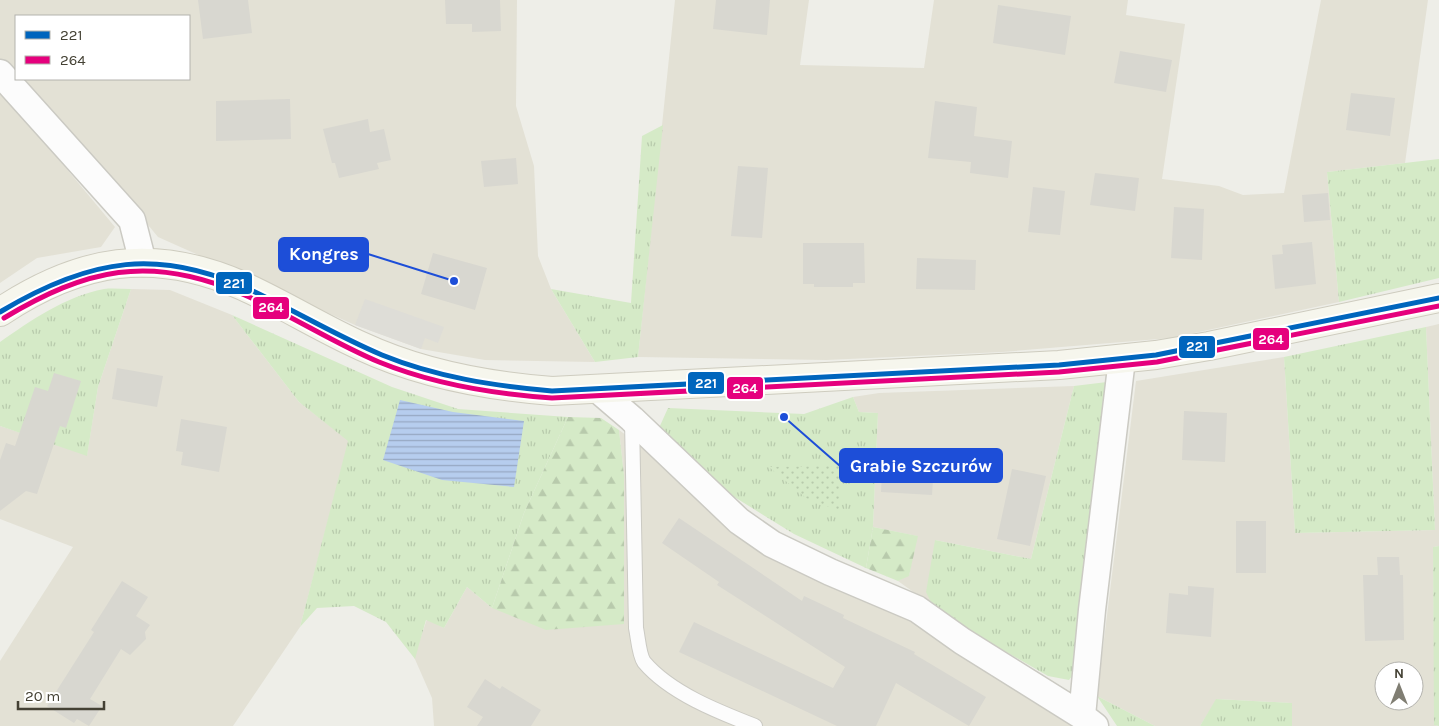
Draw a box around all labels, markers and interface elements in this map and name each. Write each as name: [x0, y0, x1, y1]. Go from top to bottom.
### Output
legend: [15, 15, 190, 80]
text: 221: [60, 26, 82, 44]
text: 264: [60, 51, 86, 69]
callout: Kongres: [279, 238, 368, 271]
text: Kongres: [289, 243, 359, 265]
line badge: 221: [215, 271, 253, 295]
text: 221: [223, 275, 245, 292]
line badge: 264: [252, 296, 290, 320]
text: 264: [258, 299, 284, 316]
line badge: 264: [1252, 327, 1290, 351]
text: 264: [1258, 331, 1284, 348]
line badge: 221: [1178, 335, 1216, 359]
text: 221: [1186, 338, 1208, 355]
line badge: 221: [687, 371, 725, 395]
text: 221: [695, 375, 717, 392]
line badge: 264: [726, 376, 764, 400]
text: 264: [732, 380, 758, 397]
callout: Grabie Szczurów: [840, 449, 1002, 482]
text: Grabie Szczurów: [850, 455, 992, 477]
north arrow: [1374, 661, 1424, 711]
text: N: [1394, 665, 1404, 682]
scale bar: [18, 678, 104, 710]
text: 20 m: [25, 687, 60, 705]

